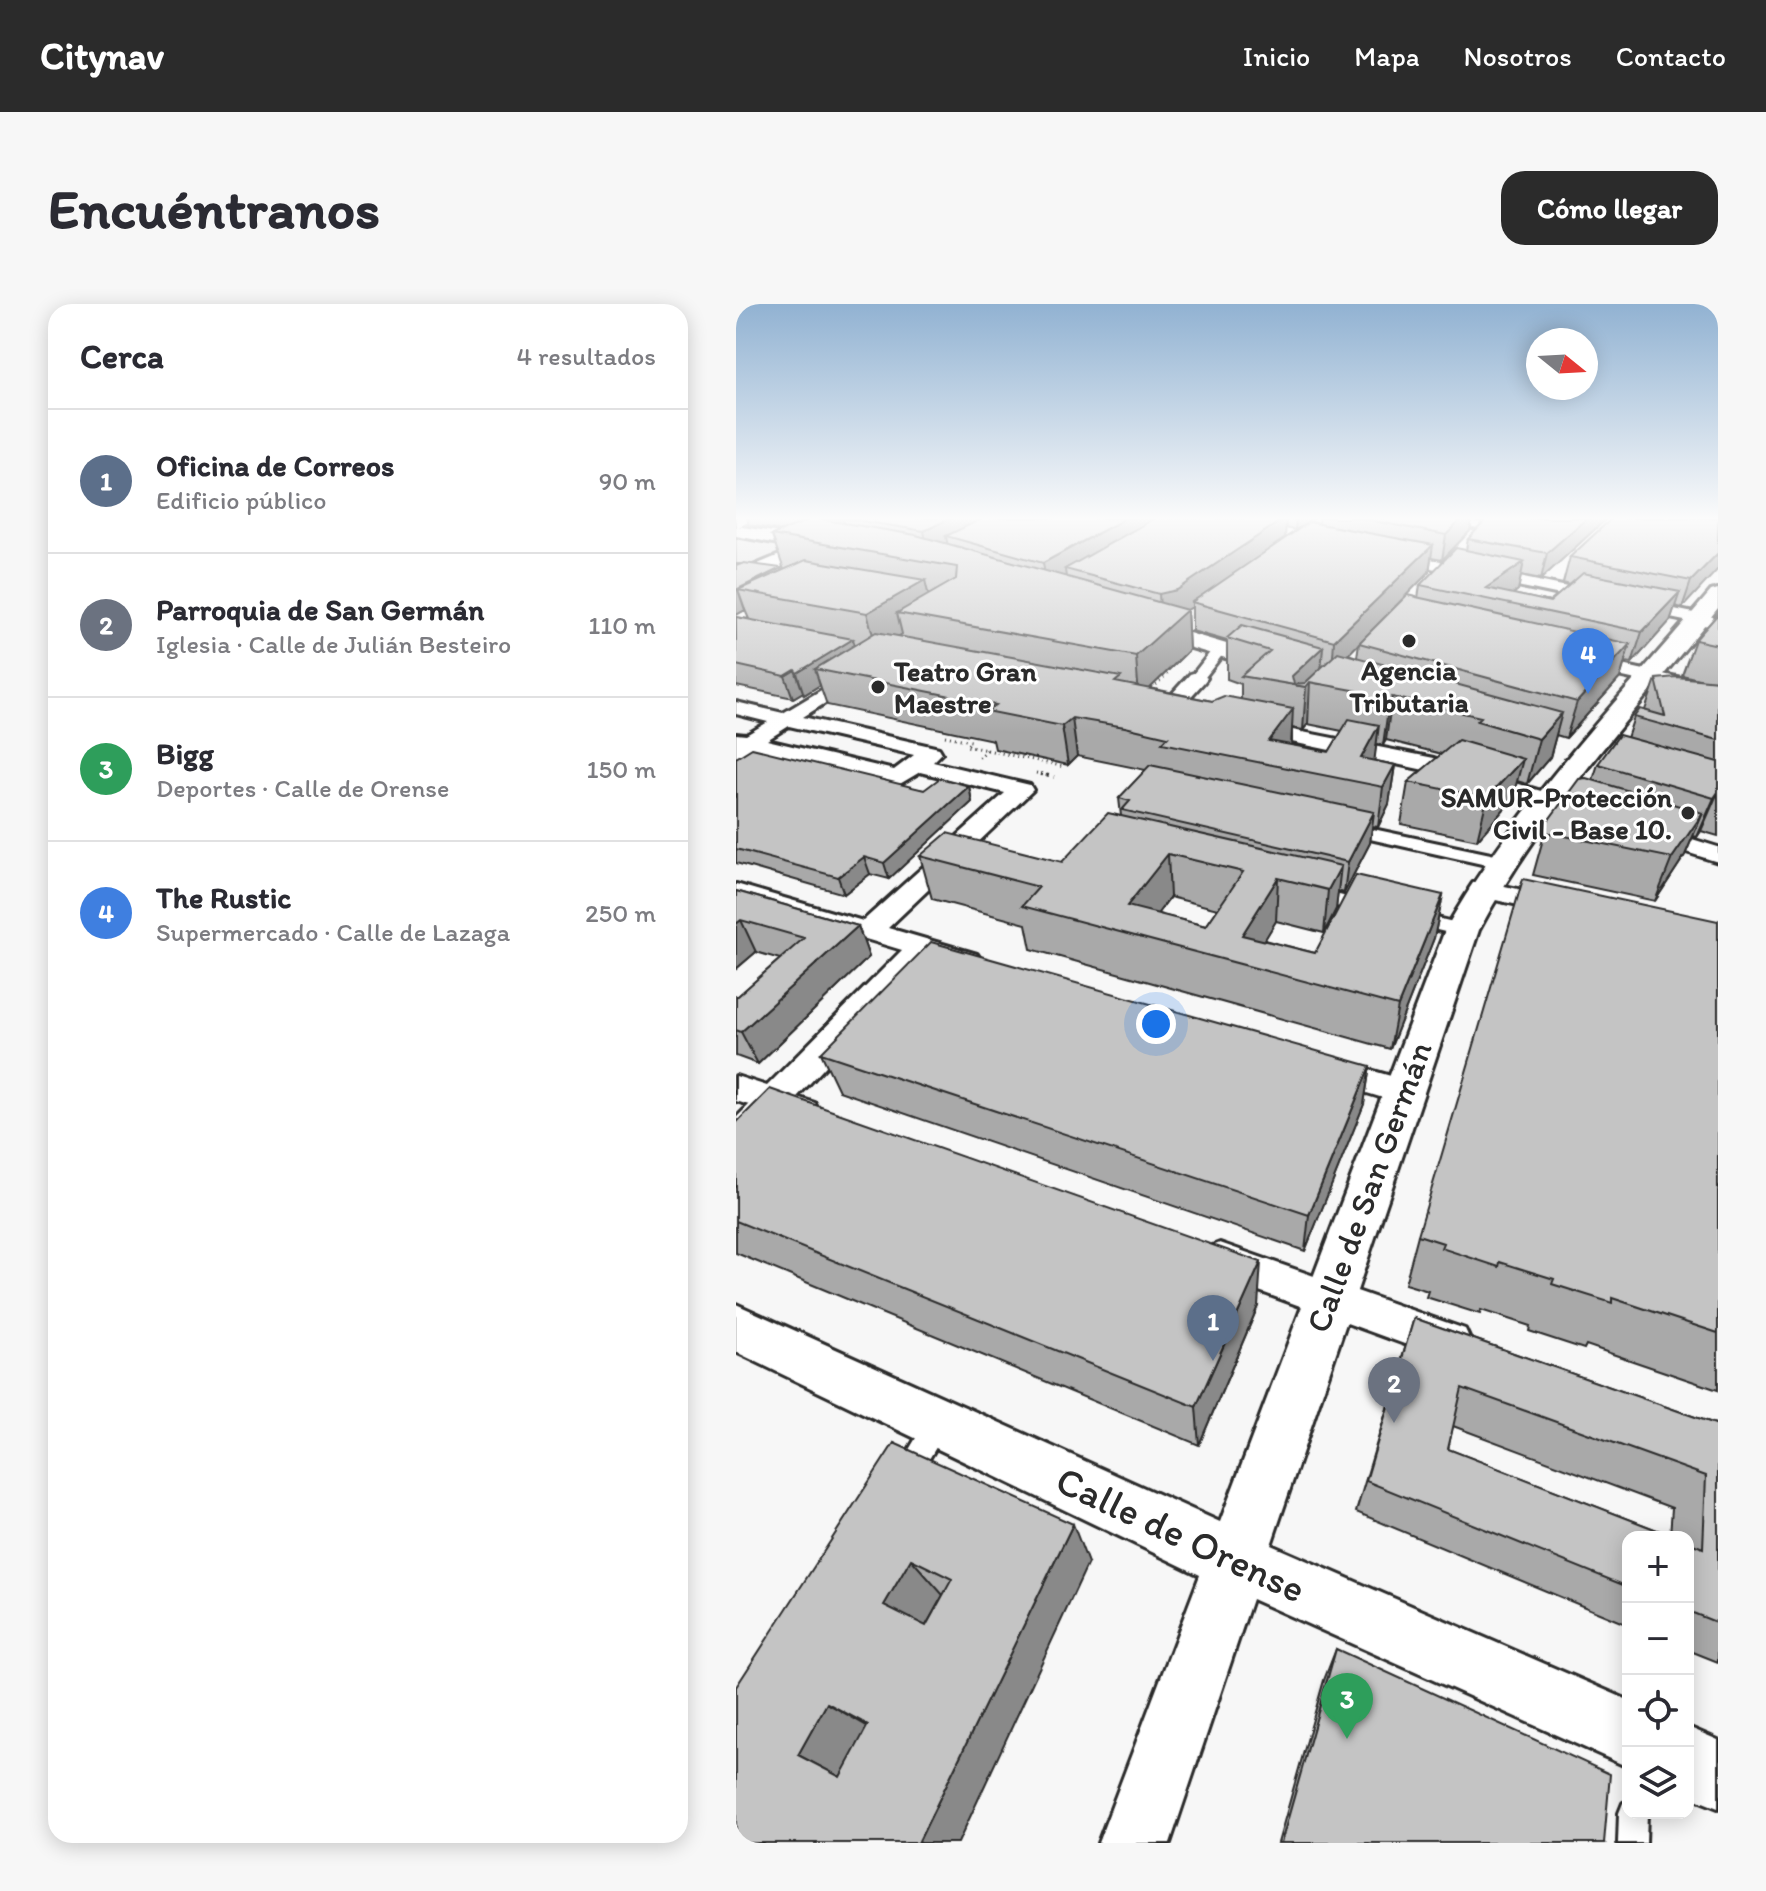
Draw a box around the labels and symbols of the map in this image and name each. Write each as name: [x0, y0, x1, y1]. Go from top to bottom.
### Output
north arrow: [1526, 328, 1598, 400]
pin: 4: [1562, 628, 1614, 694]
marker: Agencia Tributaria: [1400, 632, 1418, 650]
place label: Agencia Tributaria: [1349, 653, 1469, 719]
place label: Teatro Gran Maestre: [893, 654, 1037, 720]
marker: Teatro Gran Maestre: [869, 678, 887, 696]
place label: SAMUR-Protección Civil - Base 10.: [1441, 780, 1672, 846]
marker: SAMUR-Protección Civil - Base 10.: [1679, 804, 1697, 822]
your location: [1136, 1004, 1176, 1044]
street label: Calle de San Germán: [1297, 1036, 1441, 1338]
pin: 1: [1187, 1295, 1239, 1361]
pin: 2: [1368, 1357, 1420, 1423]
street label: Calle de Orense: [1049, 1455, 1313, 1613]
pin: 3: [1321, 1673, 1373, 1739]

